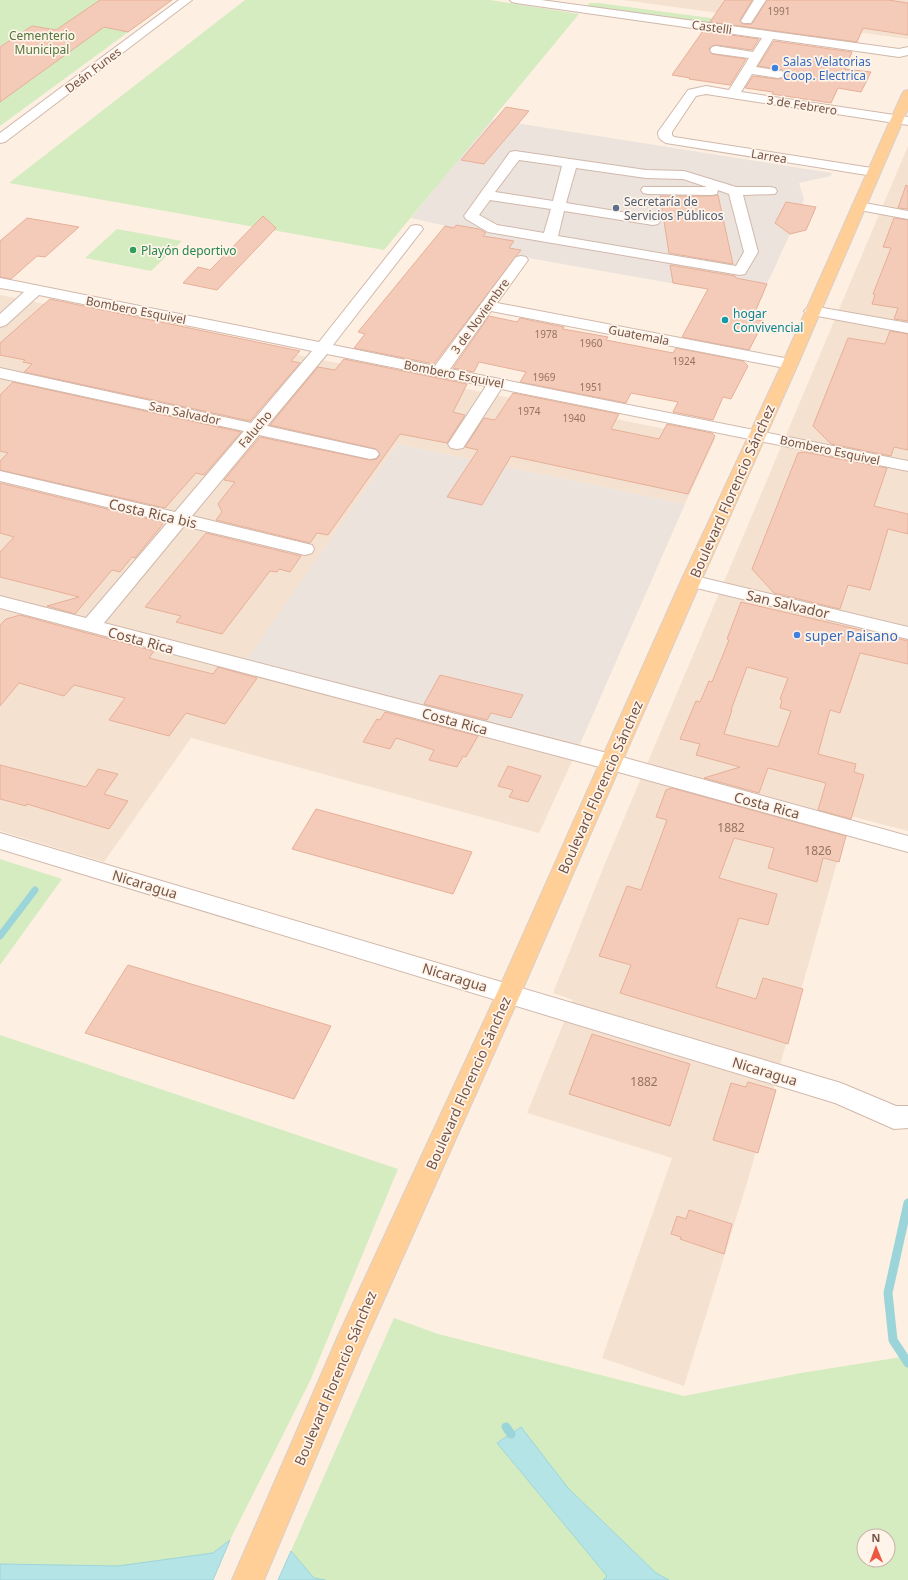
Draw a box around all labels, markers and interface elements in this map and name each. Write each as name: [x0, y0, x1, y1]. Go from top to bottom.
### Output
house number: 1991: [768, 4, 790, 18]
street label: Castelli: [691, 16, 733, 38]
park label: Cementerio Municipal: [9, 27, 75, 58]
street label: Deán Funes: [61, 43, 125, 97]
place label: Salas Velatorias Coop. Electrica: [783, 53, 871, 84]
marker: Salas Velatorias Coop. Electrica: [770, 63, 780, 73]
street label: 3 de Febrero: [766, 91, 838, 119]
street label: Larrea: [750, 145, 788, 167]
place label: Secretaría de Servicios Públicos: [624, 193, 724, 224]
marker: Secretaría de Servicios Públicos: [611, 203, 621, 213]
place label: Playón deportivo: [141, 242, 237, 259]
marker: Playón deportivo: [128, 245, 138, 255]
street label: 3 de Noviembre: [447, 275, 513, 357]
street label: Bombero Esquivel: [84, 292, 188, 328]
place label: hogar Convivencial: [733, 305, 803, 336]
marker: hogar Convivencial: [720, 315, 730, 325]
street label: Guatemala: [607, 321, 671, 349]
house number: 1978: [535, 327, 558, 341]
house number: 1960: [580, 336, 603, 350]
house number: 1924: [673, 354, 696, 368]
street label: Bombero Esquivel: [402, 356, 506, 392]
house number: 1969: [533, 370, 556, 384]
house number: 1951: [580, 380, 602, 394]
street label: San Salvador: [148, 397, 222, 429]
street label: Boulevard Florencio Sánchez: [685, 401, 779, 581]
house number: 1974: [518, 404, 541, 418]
street label: Falucho: [234, 407, 276, 451]
house number: 1940: [563, 411, 586, 425]
street label: Bombero Esquivel: [778, 431, 882, 469]
street label: Costa Rica bis: [107, 494, 199, 532]
street label: San Salvador: [745, 585, 832, 623]
street label: Costa Rica: [106, 622, 176, 658]
place label: super Paisano: [805, 626, 898, 645]
marker: super Paisano: [792, 630, 802, 640]
street label: Boulevard Florencio Sánchez: [553, 697, 647, 877]
street label: Costa Rica: [420, 703, 490, 739]
street label: Costa Rica: [732, 787, 802, 823]
house number: 1882: [717, 819, 745, 836]
house number: 1826: [804, 842, 832, 859]
street label: Nicaragua: [110, 865, 180, 903]
street label: Nicaragua: [420, 958, 490, 996]
street label: Boulevard Florencio Sánchez: [421, 993, 515, 1173]
street label: Nicaragua: [730, 1052, 800, 1090]
house number: 1882: [630, 1073, 658, 1090]
street label: Boulevard Florencio Sánchez: [290, 1287, 381, 1468]
north arrow: [856, 1528, 896, 1568]
text: N: [871, 1530, 880, 1545]

